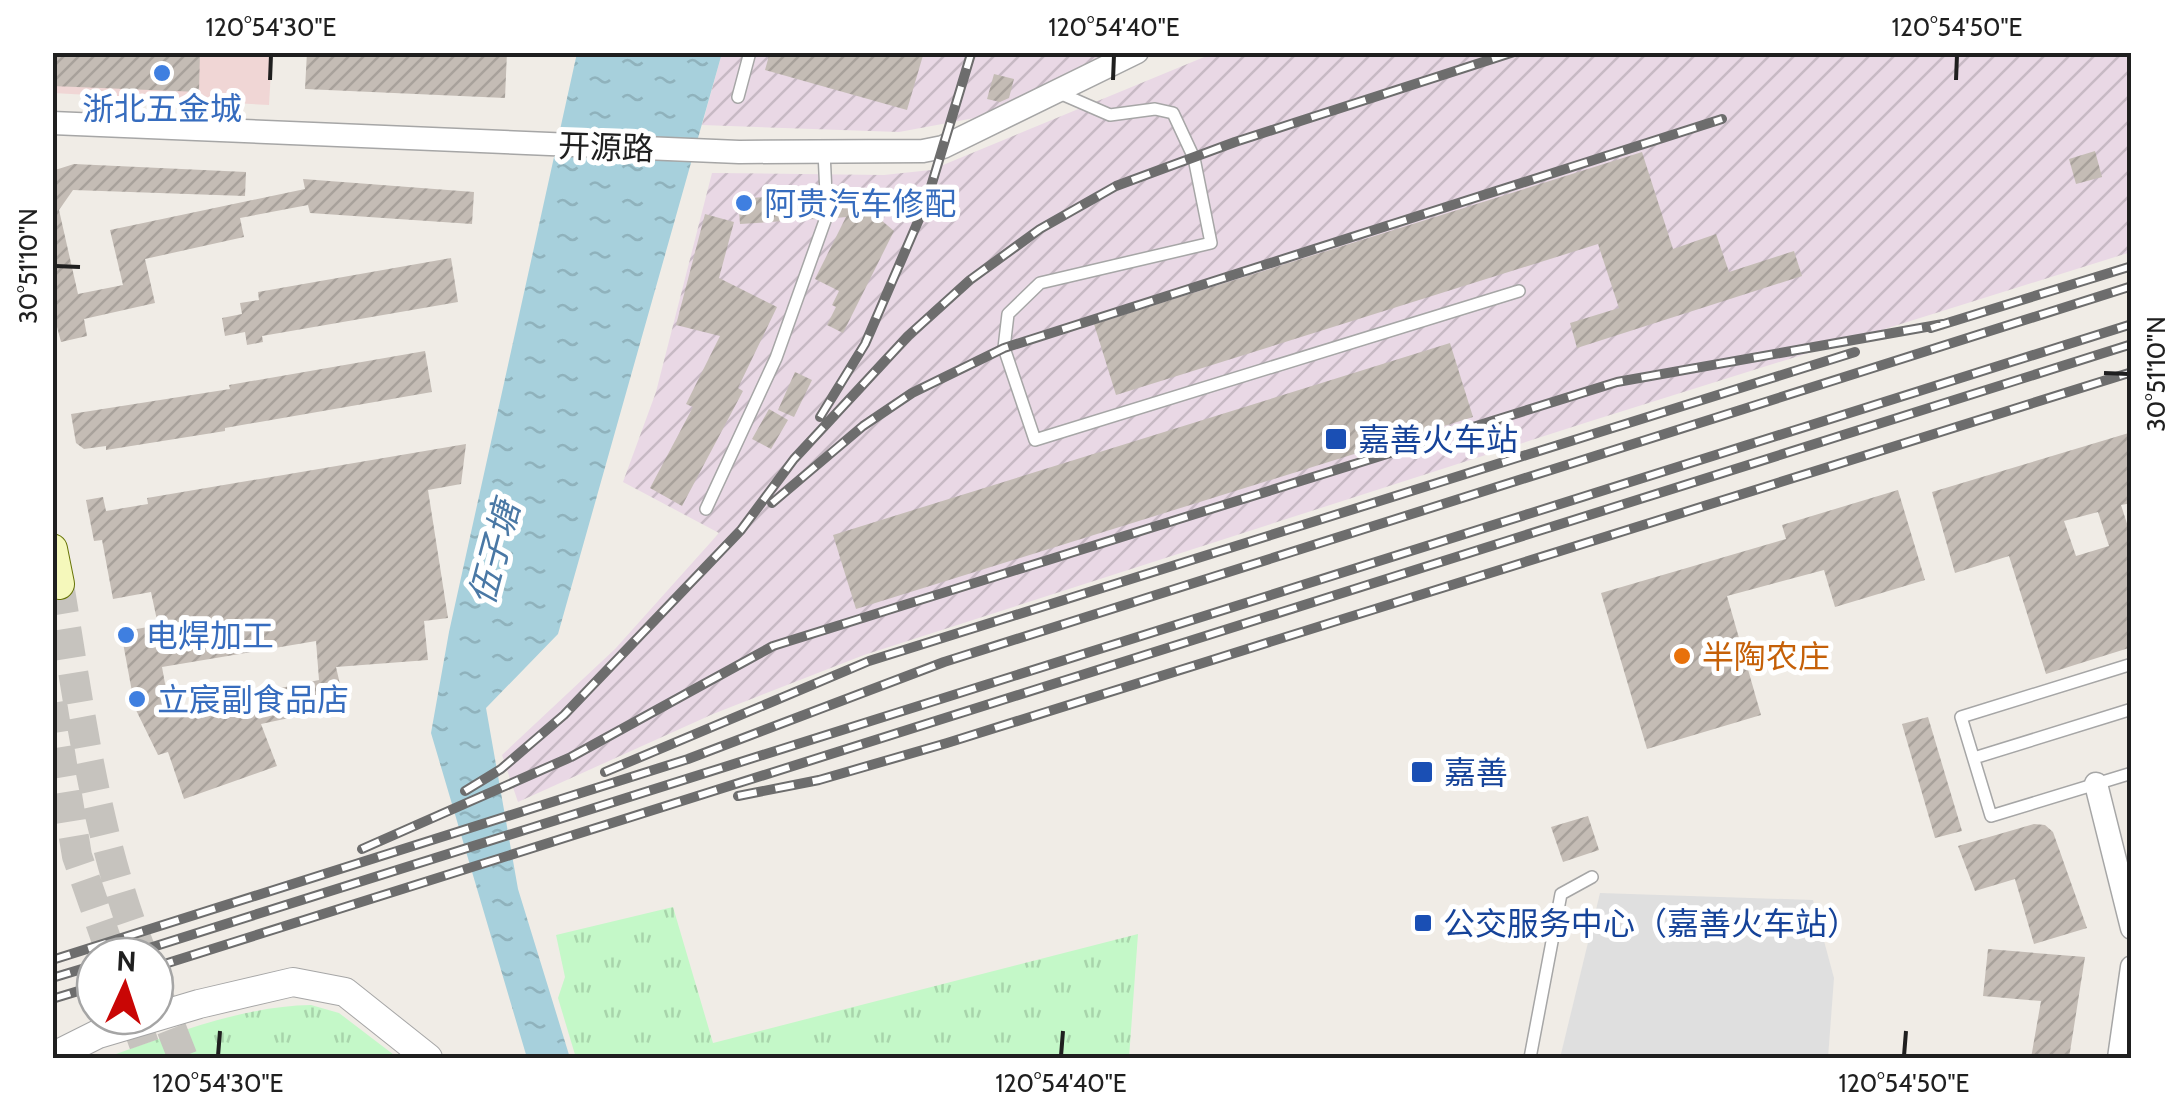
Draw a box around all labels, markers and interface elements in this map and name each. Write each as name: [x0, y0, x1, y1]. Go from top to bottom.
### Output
text: 120°54'30"E: [206, 12, 336, 42]
text: 120°54'40"E: [1048, 12, 1180, 42]
text: 120°54'50"E: [1892, 12, 2022, 42]
marker: 浙北五金城: [151, 62, 173, 84]
place label: 浙北五金城: [82, 89, 242, 128]
street label: 开源路: [557, 126, 655, 168]
place label: 阿贵汽车修配: [764, 184, 956, 223]
marker: 阿贵汽车修配: [733, 192, 755, 214]
text: 30°51'10"N: [13, 208, 43, 324]
text: 30°51'10"N: [2141, 316, 2171, 432]
place label: 嘉善火车站: [1358, 420, 1518, 459]
marker: 嘉善火车站: [1323, 426, 1349, 452]
water label: 伍子塘: [460, 492, 530, 609]
place label: 电焊加工: [146, 616, 274, 655]
marker: 电焊加工: [115, 624, 137, 646]
place label: 半陶农庄: [1702, 637, 1830, 676]
marker: 半陶农庄: [1671, 645, 1693, 667]
place label: 立宸副食品店: [157, 680, 349, 719]
marker: 立宸副食品店: [126, 688, 148, 710]
place label: 嘉善: [1444, 753, 1508, 792]
marker: 嘉善: [1409, 759, 1435, 785]
place label: 公交服务中心（嘉善火车站）: [1443, 904, 1859, 943]
marker: 公交服务中心（嘉善火车站）: [1412, 912, 1434, 934]
north arrow: [75, 936, 175, 1036]
text: N: [116, 944, 137, 979]
text: 120°54'30"E: [153, 1068, 283, 1098]
text: 120°54'40"E: [995, 1068, 1127, 1098]
text: 120°54'50"E: [1839, 1068, 1969, 1098]

